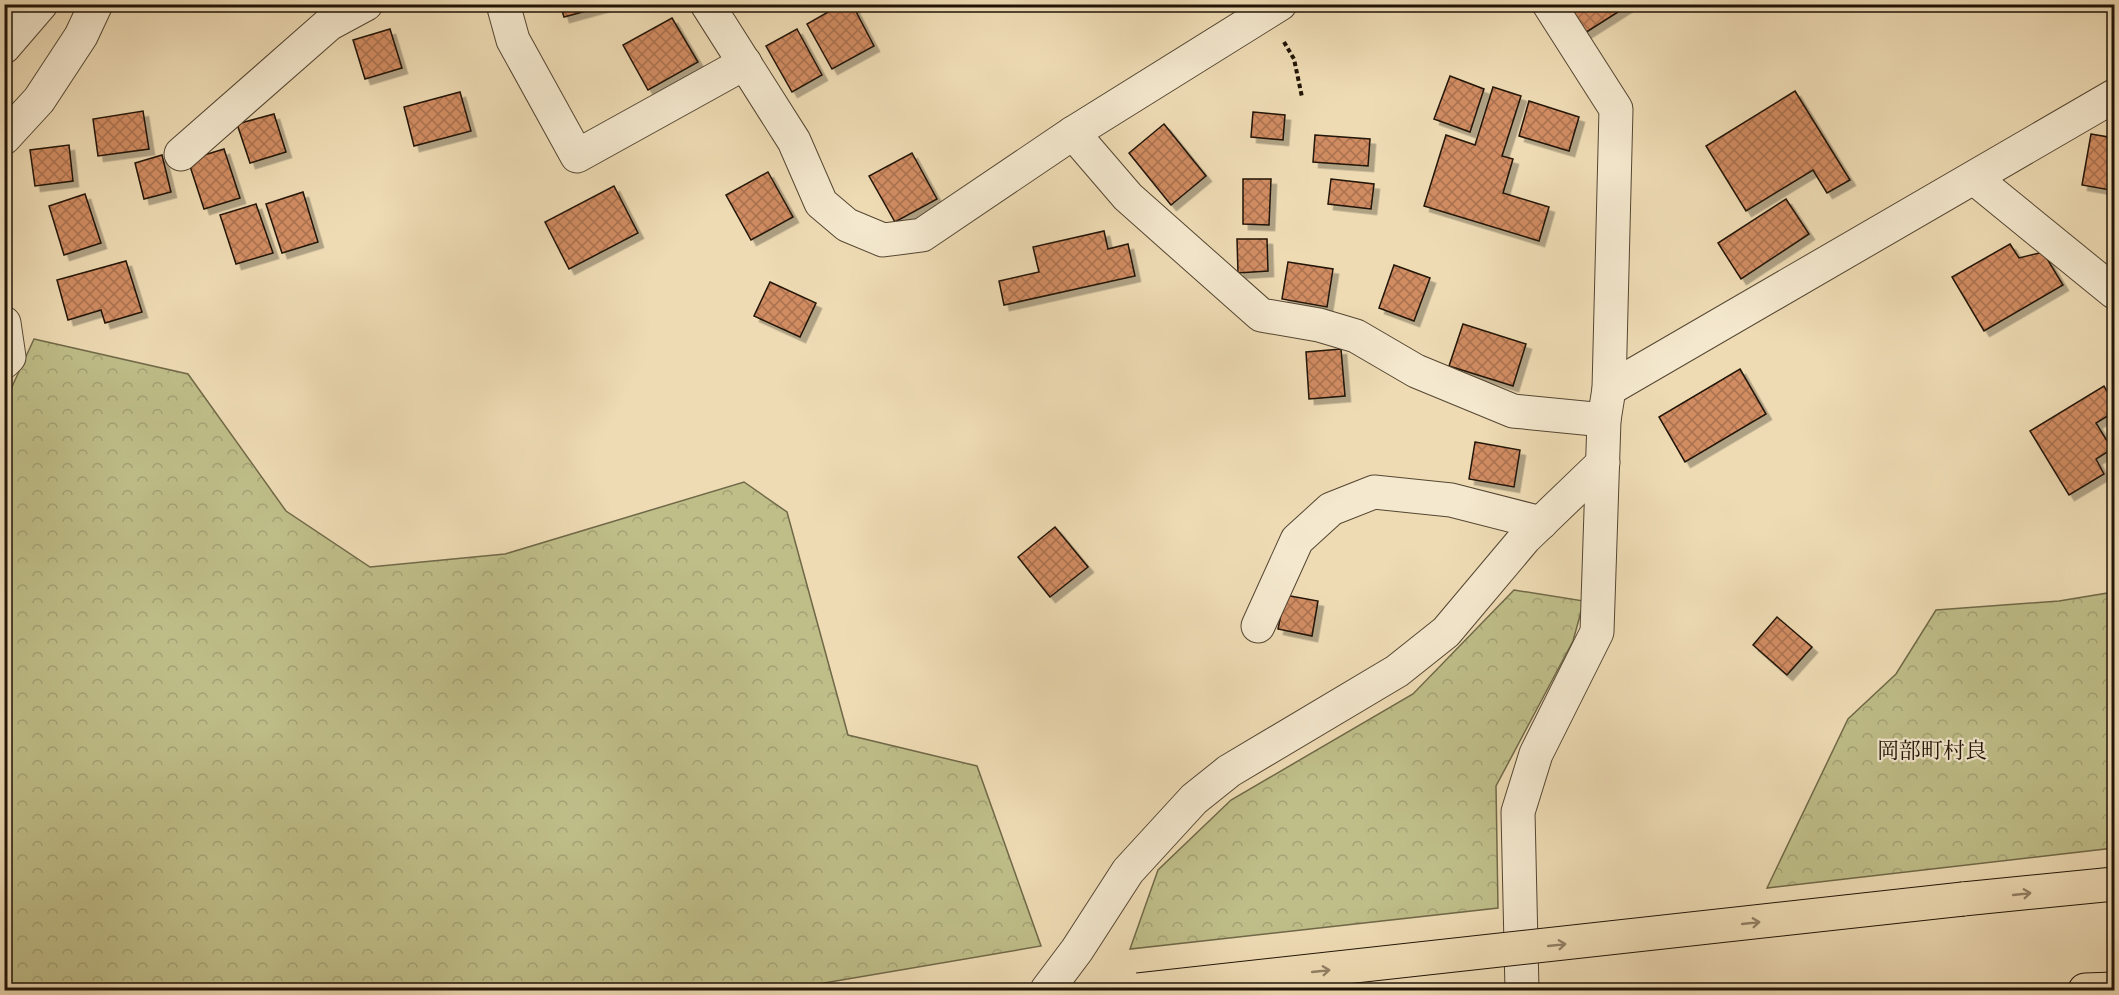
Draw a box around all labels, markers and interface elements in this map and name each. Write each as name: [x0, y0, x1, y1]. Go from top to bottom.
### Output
district label: 岡部町村良: [1877, 736, 1987, 766]
one-way arrow: [2011, 888, 2031, 899]
one-way arrow: [1740, 917, 1760, 928]
one-way arrow: [1546, 939, 1566, 950]
one-way arrow: [1311, 965, 1331, 976]

